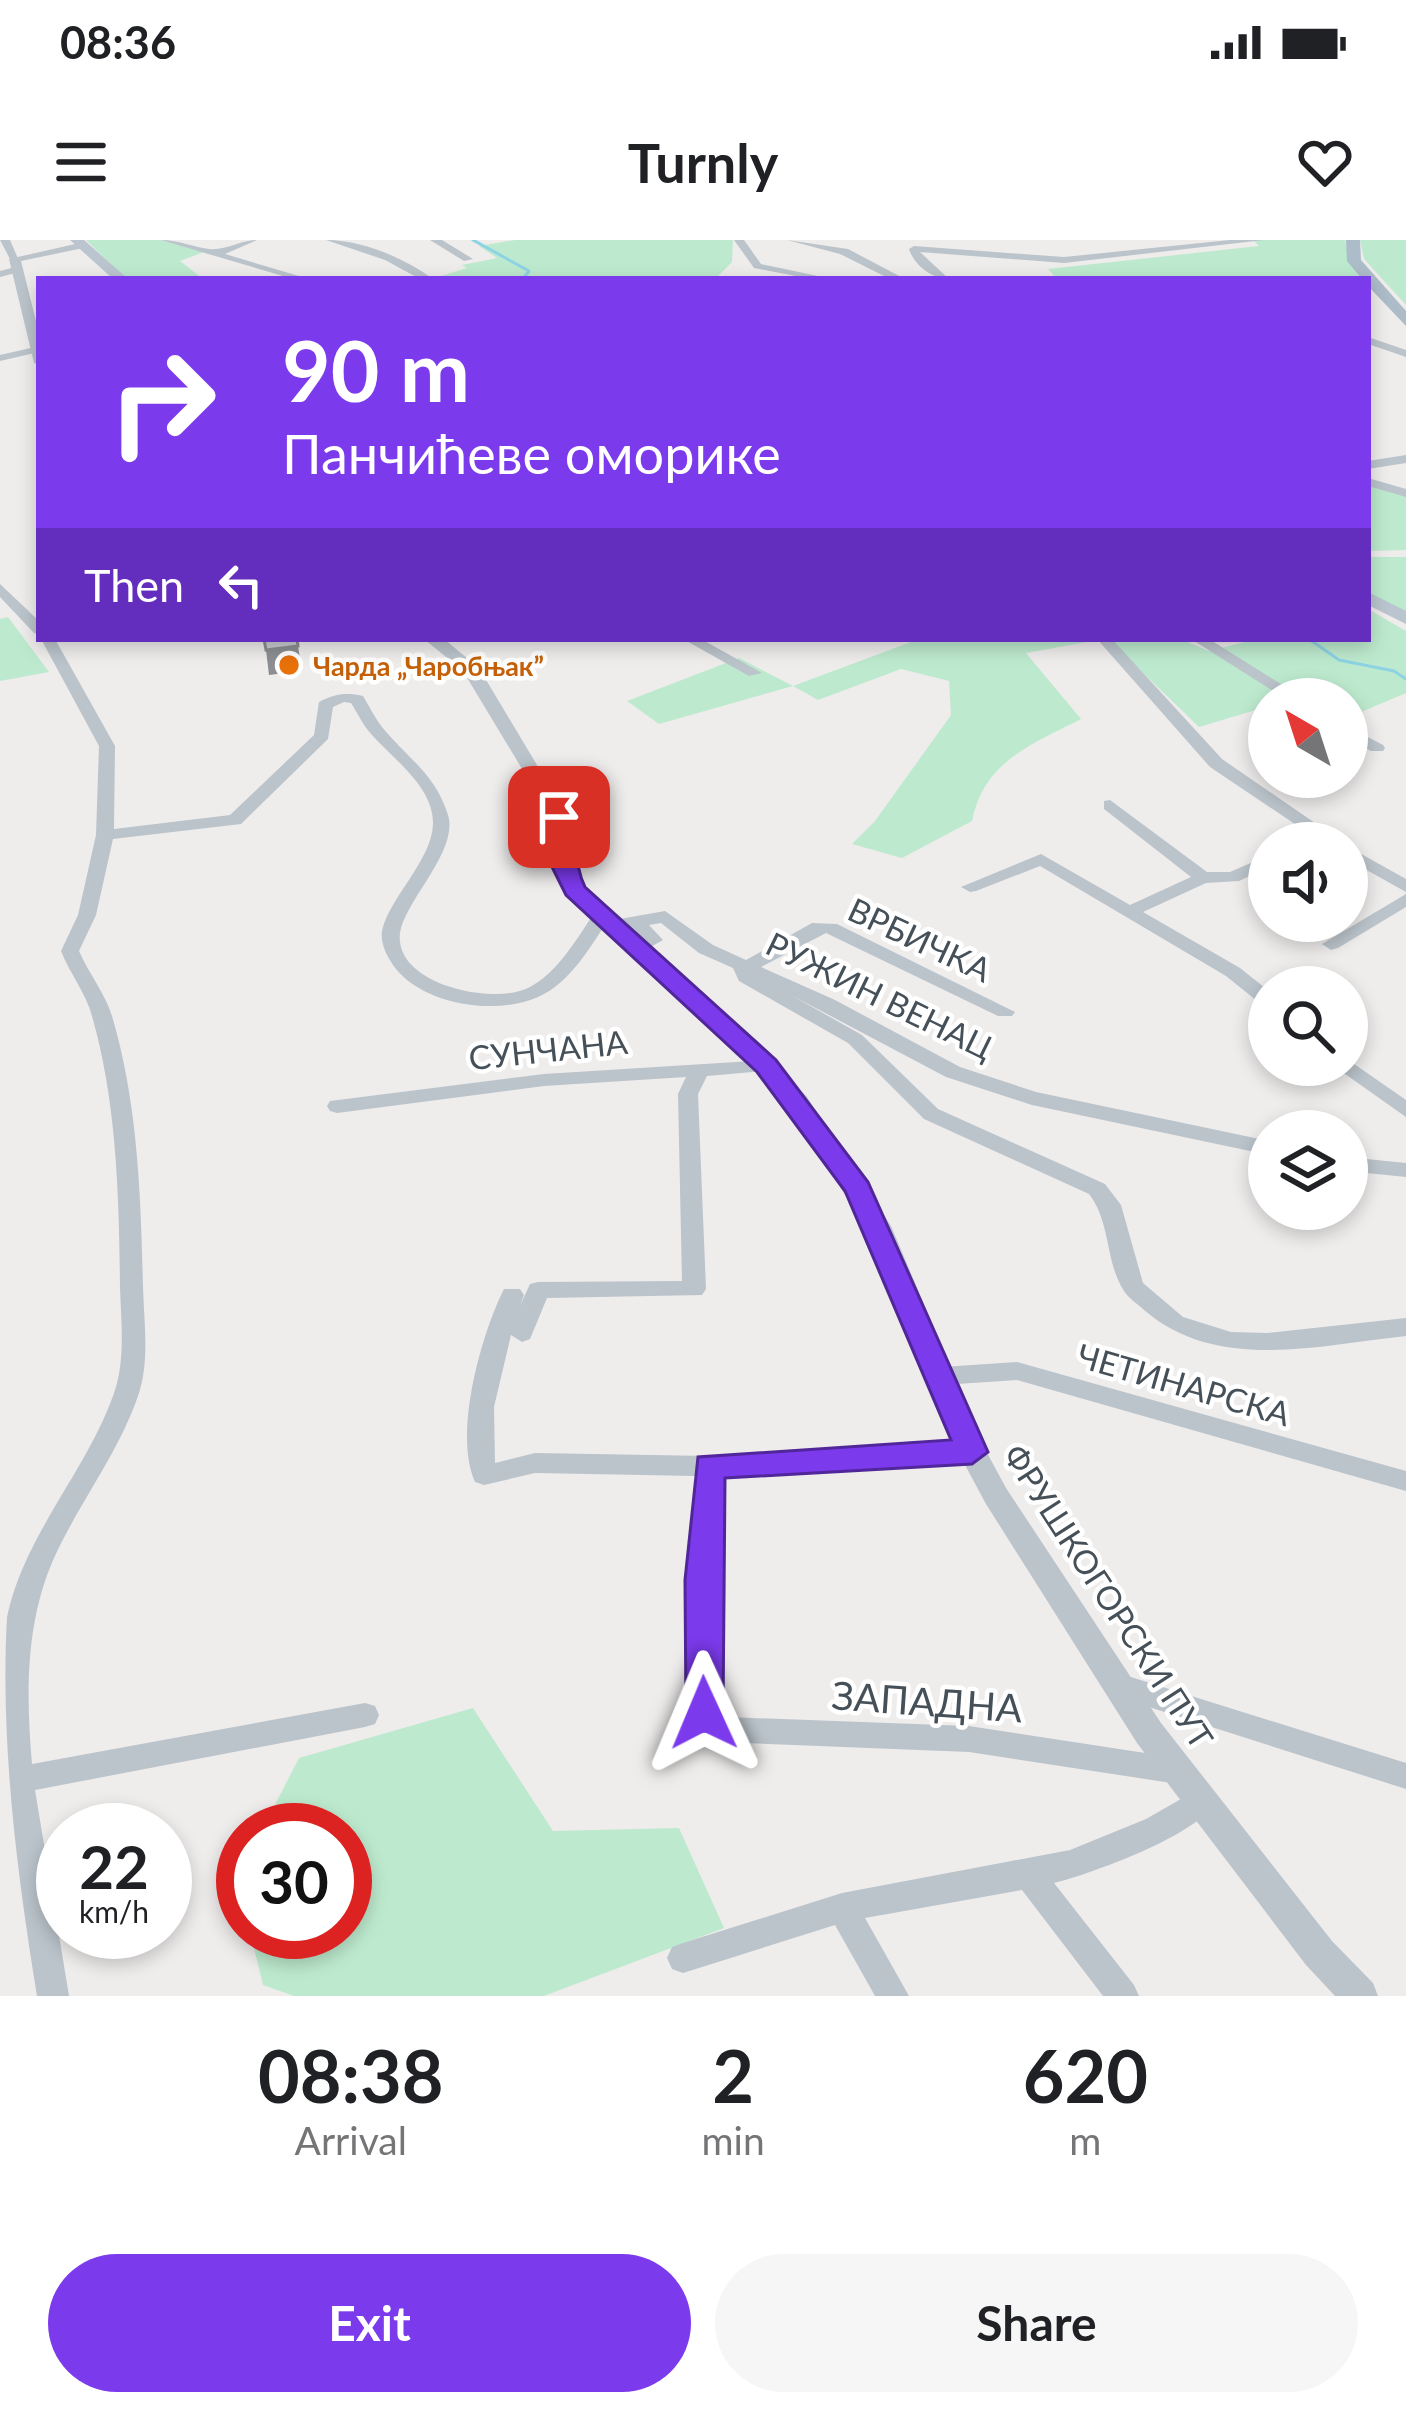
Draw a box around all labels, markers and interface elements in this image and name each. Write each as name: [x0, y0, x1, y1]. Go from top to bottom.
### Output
text: 08:36: [60, 15, 176, 69]
icon: menu: [48, 129, 114, 195]
icon: heart: [1292, 129, 1358, 195]
text: Turnly: [628, 130, 778, 195]
text: 90 m: [282, 319, 470, 420]
icon: right: [84, 324, 240, 480]
text: Панчићеве оморике: [282, 421, 781, 486]
icon: left: [208, 552, 274, 618]
text: Then: [84, 558, 184, 612]
place label: Чарда „Чаробњак”: [313, 649, 544, 682]
marker: Чарда „Чаробњак”: [276, 652, 302, 678]
north arrow: [1248, 678, 1368, 798]
map controls: [1248, 678, 1368, 1230]
pin: [508, 766, 610, 868]
icon: arrive: [526, 784, 592, 850]
button: sound: [1248, 822, 1368, 942]
street label: ВРБИЧКА: [842, 889, 998, 990]
street label: РУЖИН ВЕНАЦ: [760, 923, 1000, 1067]
button: search: [1248, 966, 1368, 1086]
street label: СУНЧАНА: [467, 1021, 630, 1077]
button: layers: [1248, 1110, 1368, 1230]
street label: ЧЕТИНАРСКА: [1073, 1335, 1296, 1434]
street label: ФРУШКОГОРСКИ ПУТ: [996, 1437, 1223, 1756]
position arrow: [641, 1650, 767, 1776]
street label: ЗАПАДНА: [830, 1671, 1024, 1731]
speed limit sign: 30: [216, 1803, 372, 1959]
text: 22: [79, 1830, 149, 1902]
text: km/h: [79, 1893, 149, 1929]
text: 08:38: [258, 2032, 444, 2118]
text: 2: [712, 2032, 754, 2118]
text: 620: [1023, 2032, 1148, 2118]
text: Arrival: [295, 2117, 407, 2163]
text: min: [702, 2117, 765, 2163]
text: m: [1069, 2117, 1101, 2163]
button: Exit: [48, 2254, 691, 2392]
button: Share: [715, 2254, 1358, 2392]

